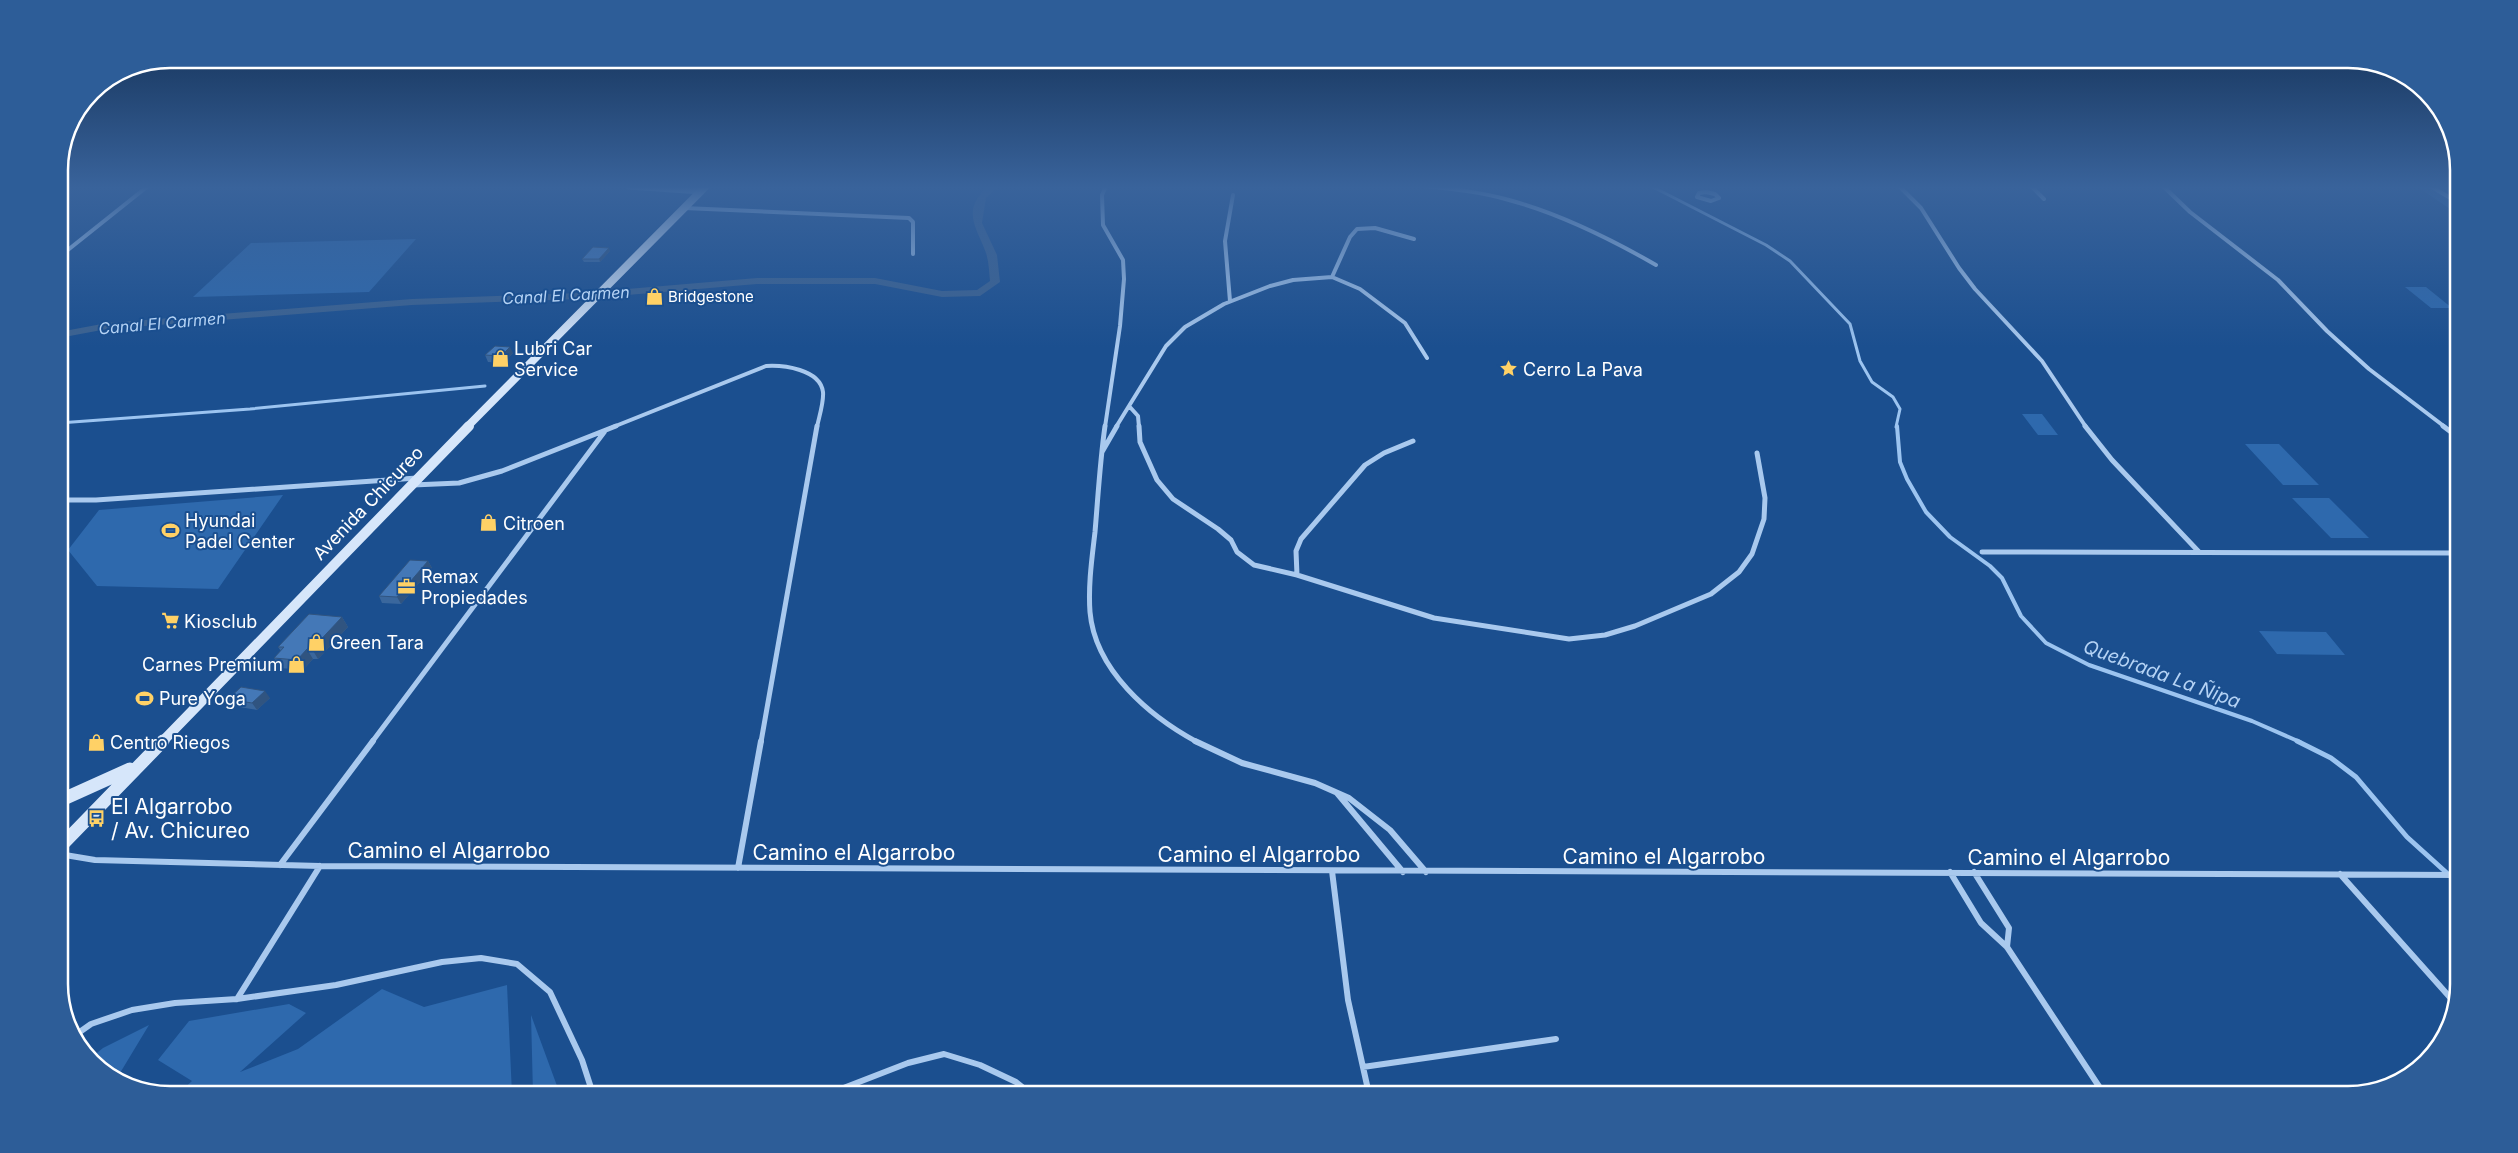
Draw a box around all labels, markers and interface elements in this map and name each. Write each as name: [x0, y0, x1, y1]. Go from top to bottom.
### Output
water label: Canal El Carmen: [502, 282, 630, 308]
shop icon: Bridgestone: [644, 286, 664, 306]
place label: Bridgestone: [668, 287, 754, 306]
water label: Canal El Carmen: [98, 307, 226, 339]
place label: Lubri Car Service: [514, 338, 593, 380]
shop icon: Lubri Car Service: [490, 348, 510, 368]
place icon: Cerro La Pava: [1499, 359, 1519, 379]
place label: Cerro La Pava: [1523, 359, 1643, 380]
street label: Avenida Chicureo: [309, 442, 427, 564]
place label: Hyundai Padel Center: [185, 510, 295, 552]
shop icon: Citroen: [479, 513, 499, 533]
place label: Citroen: [503, 513, 565, 534]
sports icon: Hyundai Padel Center: [161, 520, 181, 540]
place label: Remax Propiedades: [421, 566, 528, 608]
office icon: Remax Propiedades: [397, 576, 417, 596]
supermarket icon: Kiosclub: [160, 611, 180, 631]
place label: Kiosclub: [184, 611, 257, 632]
shop icon: Green Tara: [306, 632, 326, 652]
place label: Green Tara: [330, 632, 424, 653]
water label: Quebrada La Ñipa: [2080, 635, 2244, 713]
place label: Carnes Premium: [142, 654, 283, 675]
shop icon: Carnes Premium: [287, 654, 307, 674]
sports icon: Pure Yoga: [135, 688, 155, 708]
place label: Pure Yoga: [159, 688, 246, 709]
shop icon: Centro Riegos: [86, 732, 106, 752]
place label: Centro Riegos: [110, 732, 230, 753]
place label: El Algarrobo / Av. Chicureo: [111, 794, 250, 843]
bus stop icon: El Algarrobo / Av. Chicureo: [87, 808, 107, 828]
street label: Camino el Algarrobo: [348, 838, 550, 863]
street label: Camino el Algarrobo: [753, 840, 955, 865]
street label: Camino el Algarrobo: [1158, 842, 1360, 867]
street label: Camino el Algarrobo: [1563, 844, 1765, 869]
street label: Camino el Algarrobo: [1968, 845, 2170, 870]

